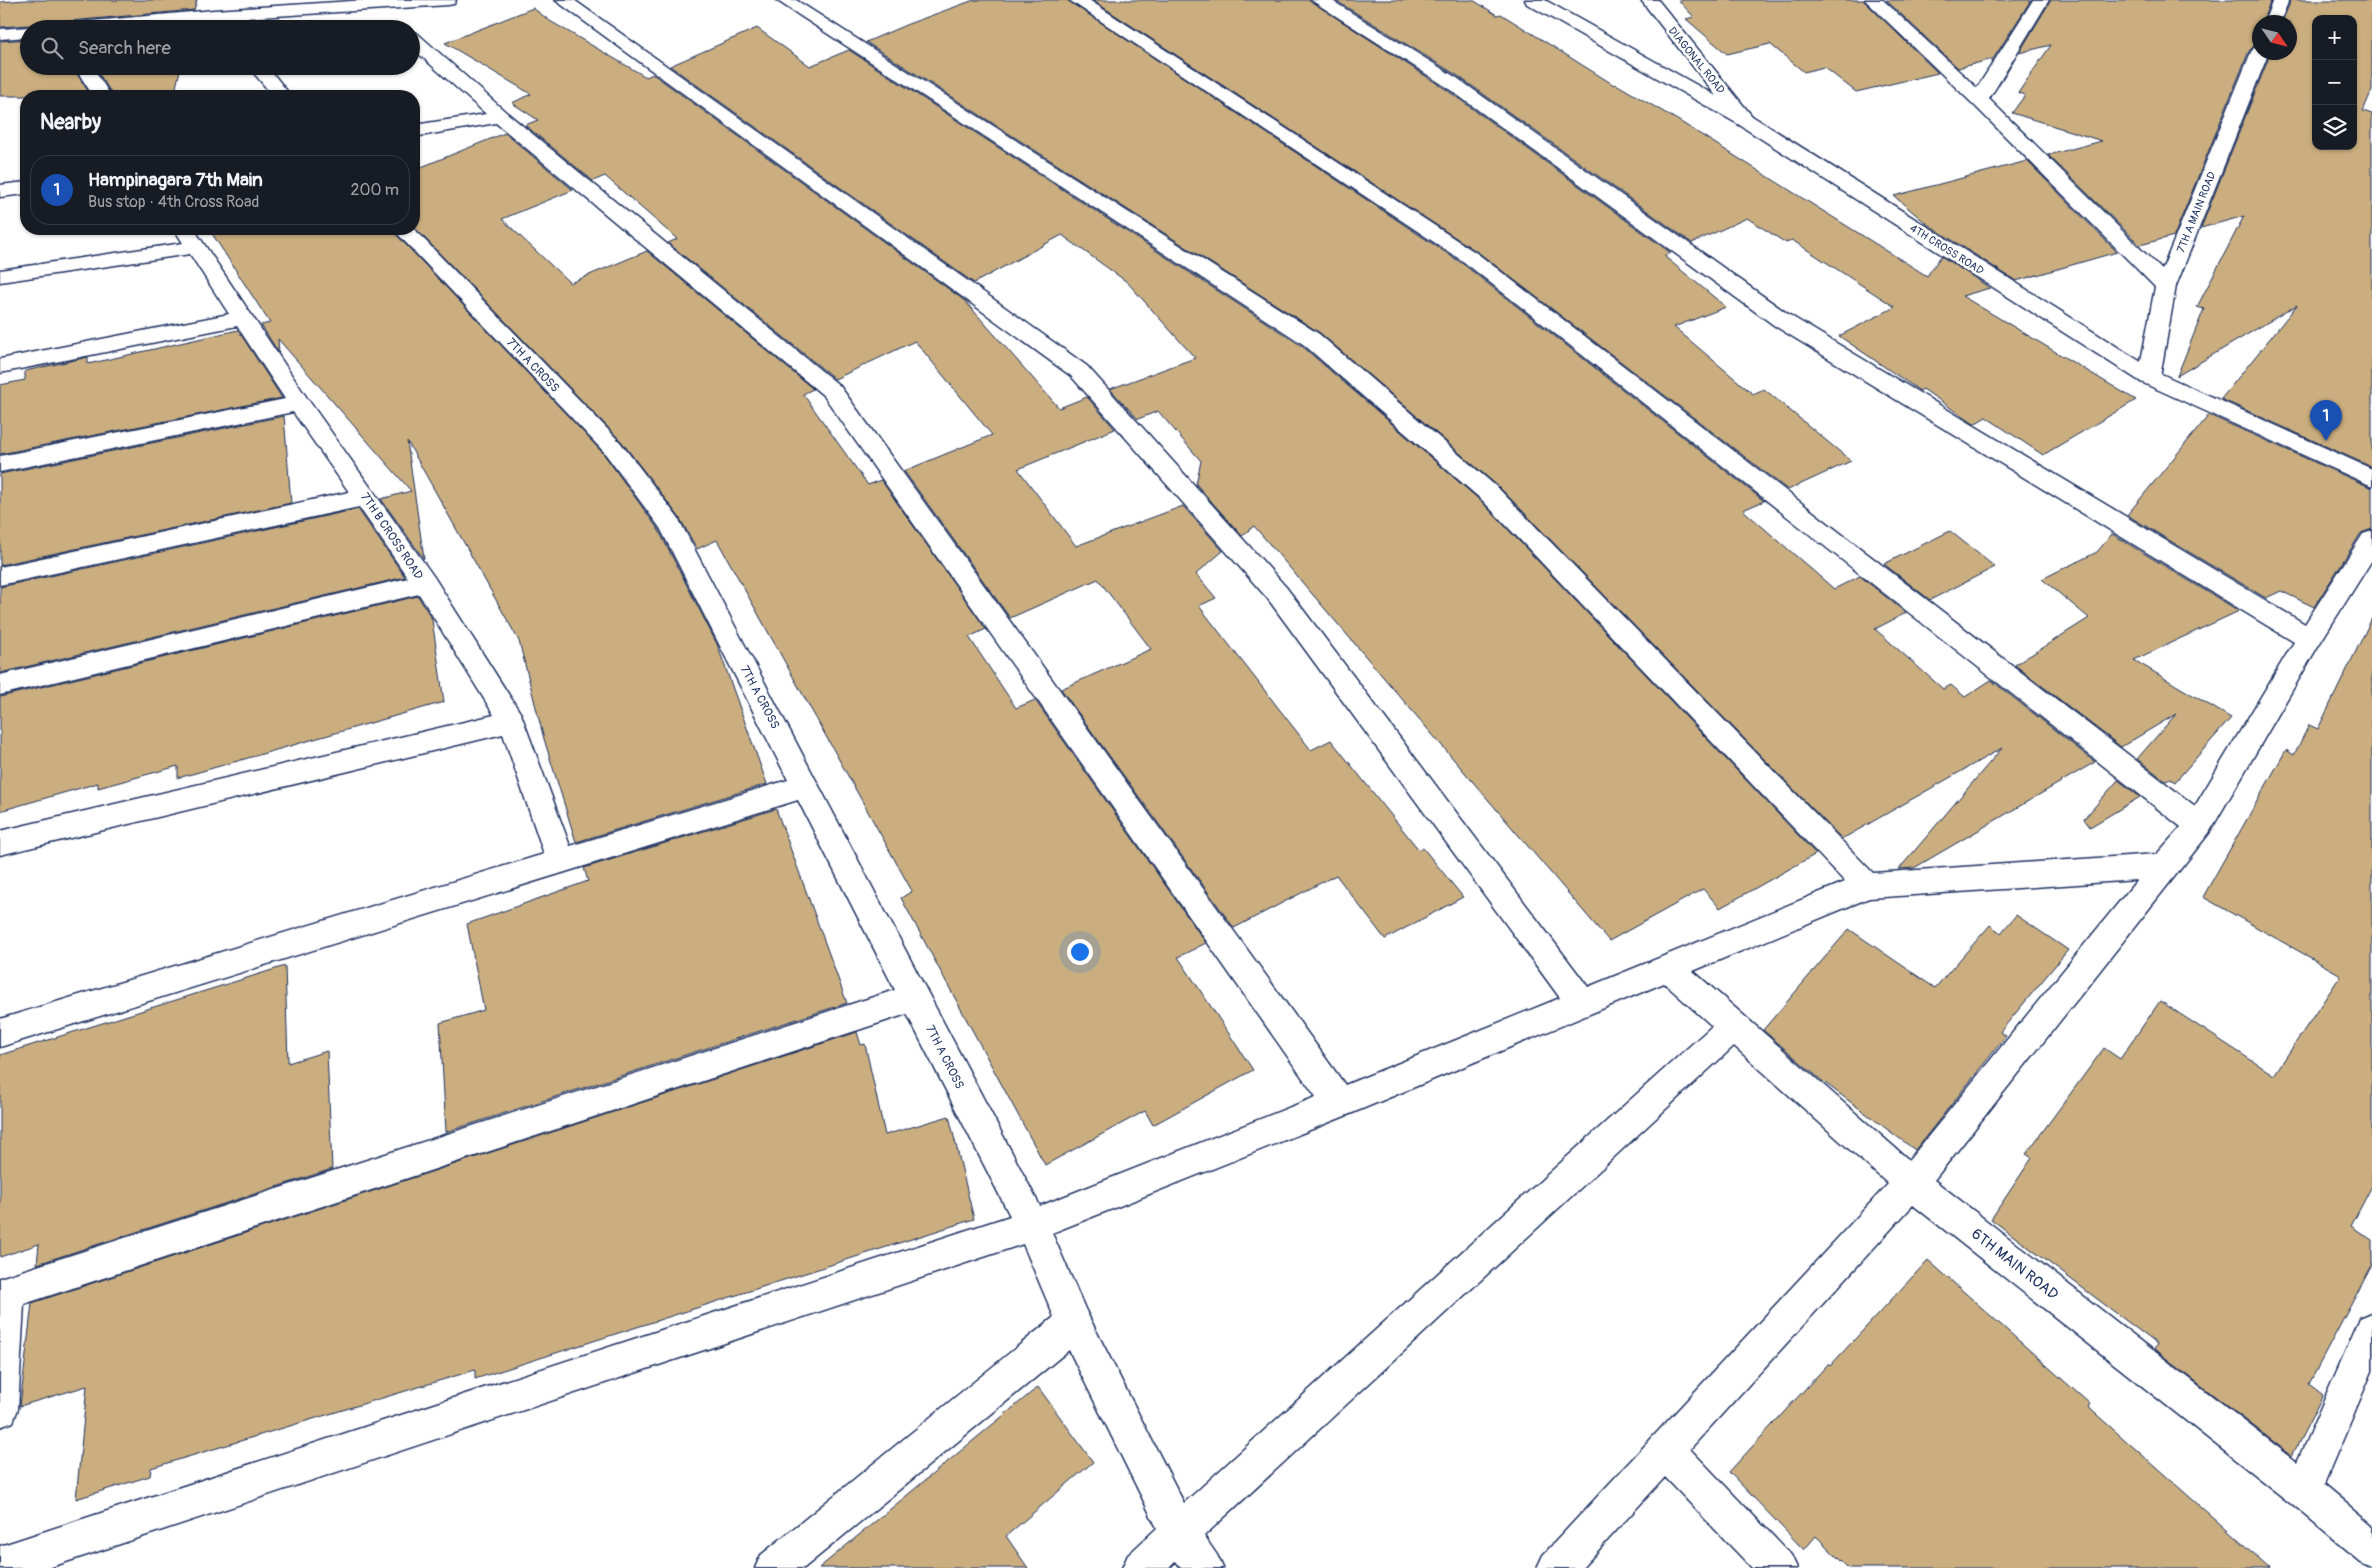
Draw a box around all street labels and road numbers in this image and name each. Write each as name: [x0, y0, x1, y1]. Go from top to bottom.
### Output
street label: DIAGONAL ROAD: [1666, 24, 1728, 96]
street label: 7TH A MAIN ROAD: [2174, 170, 2219, 255]
street label: 4TH CROSS ROAD: [1907, 221, 1986, 277]
street label: 7TH A CROSS: [503, 335, 562, 396]
street label: 7TH B CROSS ROAD: [357, 490, 426, 583]
street label: 7TH A CROSS: [737, 663, 783, 731]
street label: 7TH A CROSS: [922, 1023, 967, 1092]
street label: 6TH MAIN ROAD: [1967, 1224, 2062, 1304]

